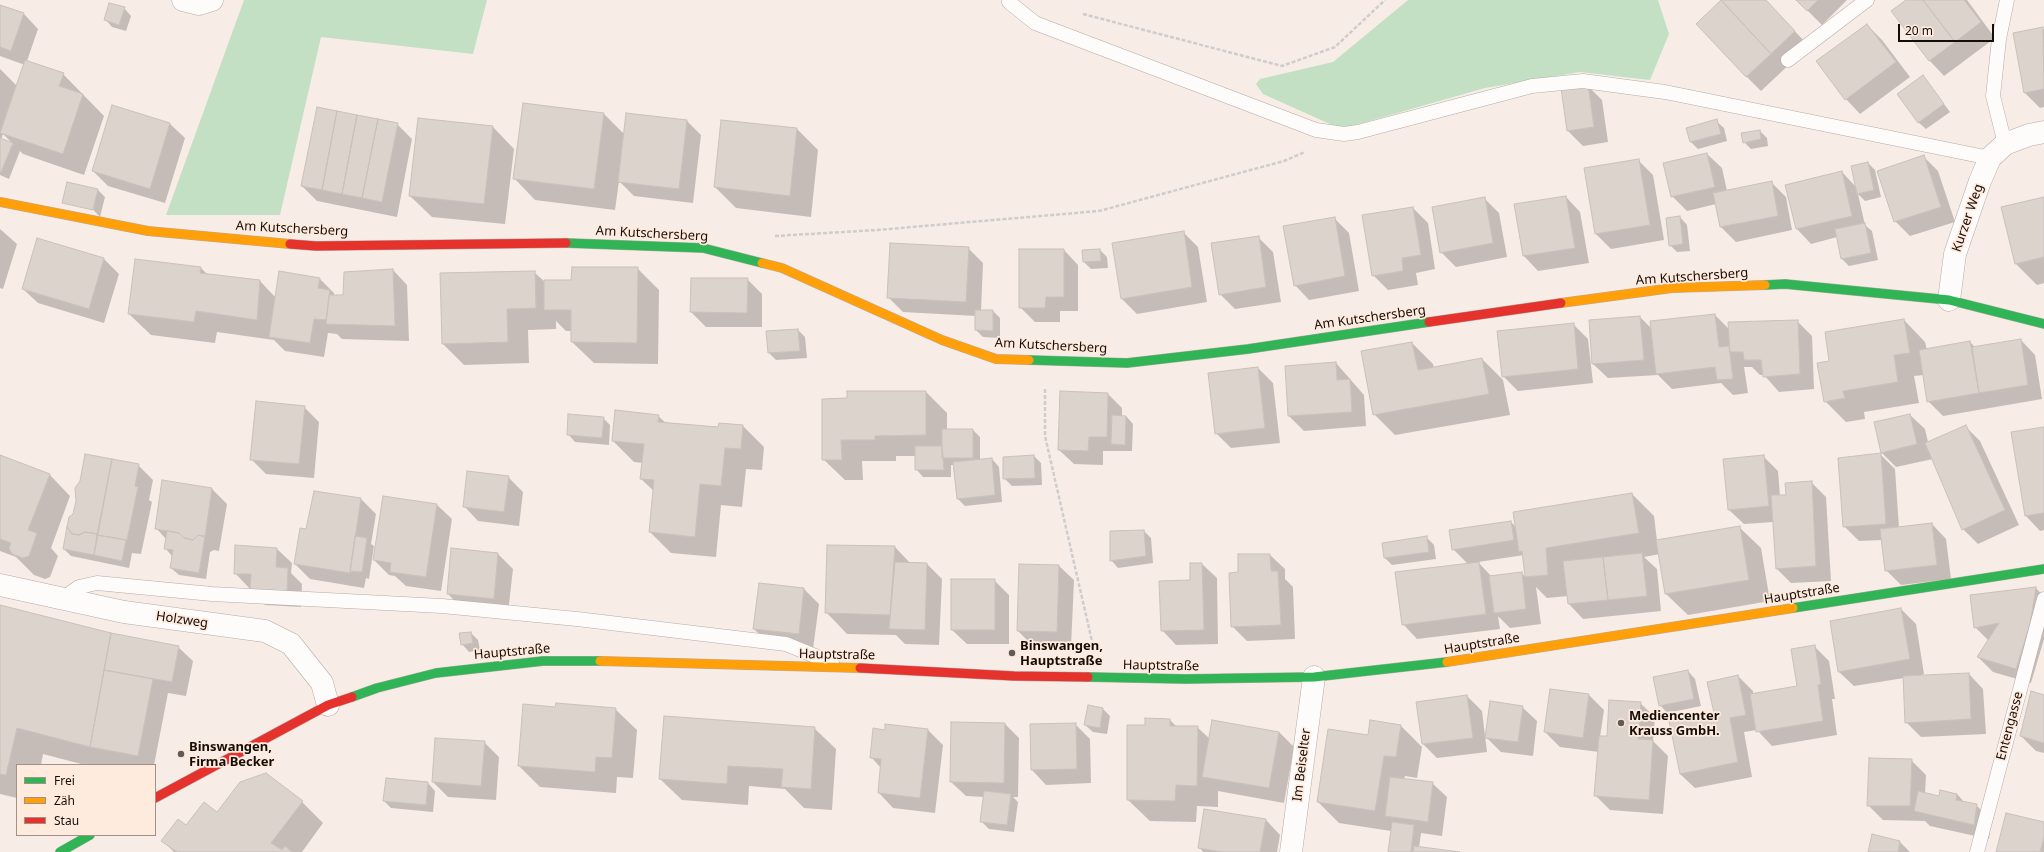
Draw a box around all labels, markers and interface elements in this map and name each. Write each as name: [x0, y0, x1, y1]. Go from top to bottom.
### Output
scale bar: [1900, 16, 1996, 42]
text: 20 m: [1905, 22, 1933, 39]
street label: Kurzer Weg: [1949, 182, 1987, 254]
street label: Am Kutschersberg: [235, 218, 349, 240]
street label: Am Kutschersberg: [595, 223, 709, 245]
street label: Am Kutschersberg: [1635, 265, 1749, 289]
street label: Am Kutschersberg: [1313, 302, 1427, 334]
street label: Am Kutschersberg: [994, 335, 1108, 357]
street label: Hauptstraße: [1763, 580, 1841, 608]
street label: Holzweg: [155, 609, 209, 631]
street label: Hauptstraße: [1443, 630, 1521, 658]
place label: Binswangen, Hauptstraße: [1020, 638, 1103, 669]
street label: Hauptstraße: [473, 641, 551, 663]
street label: Hauptstraße: [799, 647, 875, 663]
marker: Binswangen, Hauptstraße: [1007, 648, 1017, 658]
street label: Hauptstraße: [1123, 658, 1199, 674]
street label: Entengasse: [1993, 690, 2027, 762]
place label: Mediencenter Krauss GmbH.: [1629, 708, 1720, 739]
marker: Mediencenter Krauss GmbH.: [1616, 718, 1626, 728]
street label: Im Beiselter: [1290, 728, 1314, 802]
place label: Binswangen, Firma Becker: [189, 739, 274, 770]
marker: Binswangen, Firma Becker: [176, 749, 186, 759]
legend: [16, 764, 156, 836]
text: Frei: [54, 772, 75, 789]
text: Zäh: [54, 792, 75, 809]
text: Stau: [54, 812, 79, 829]

